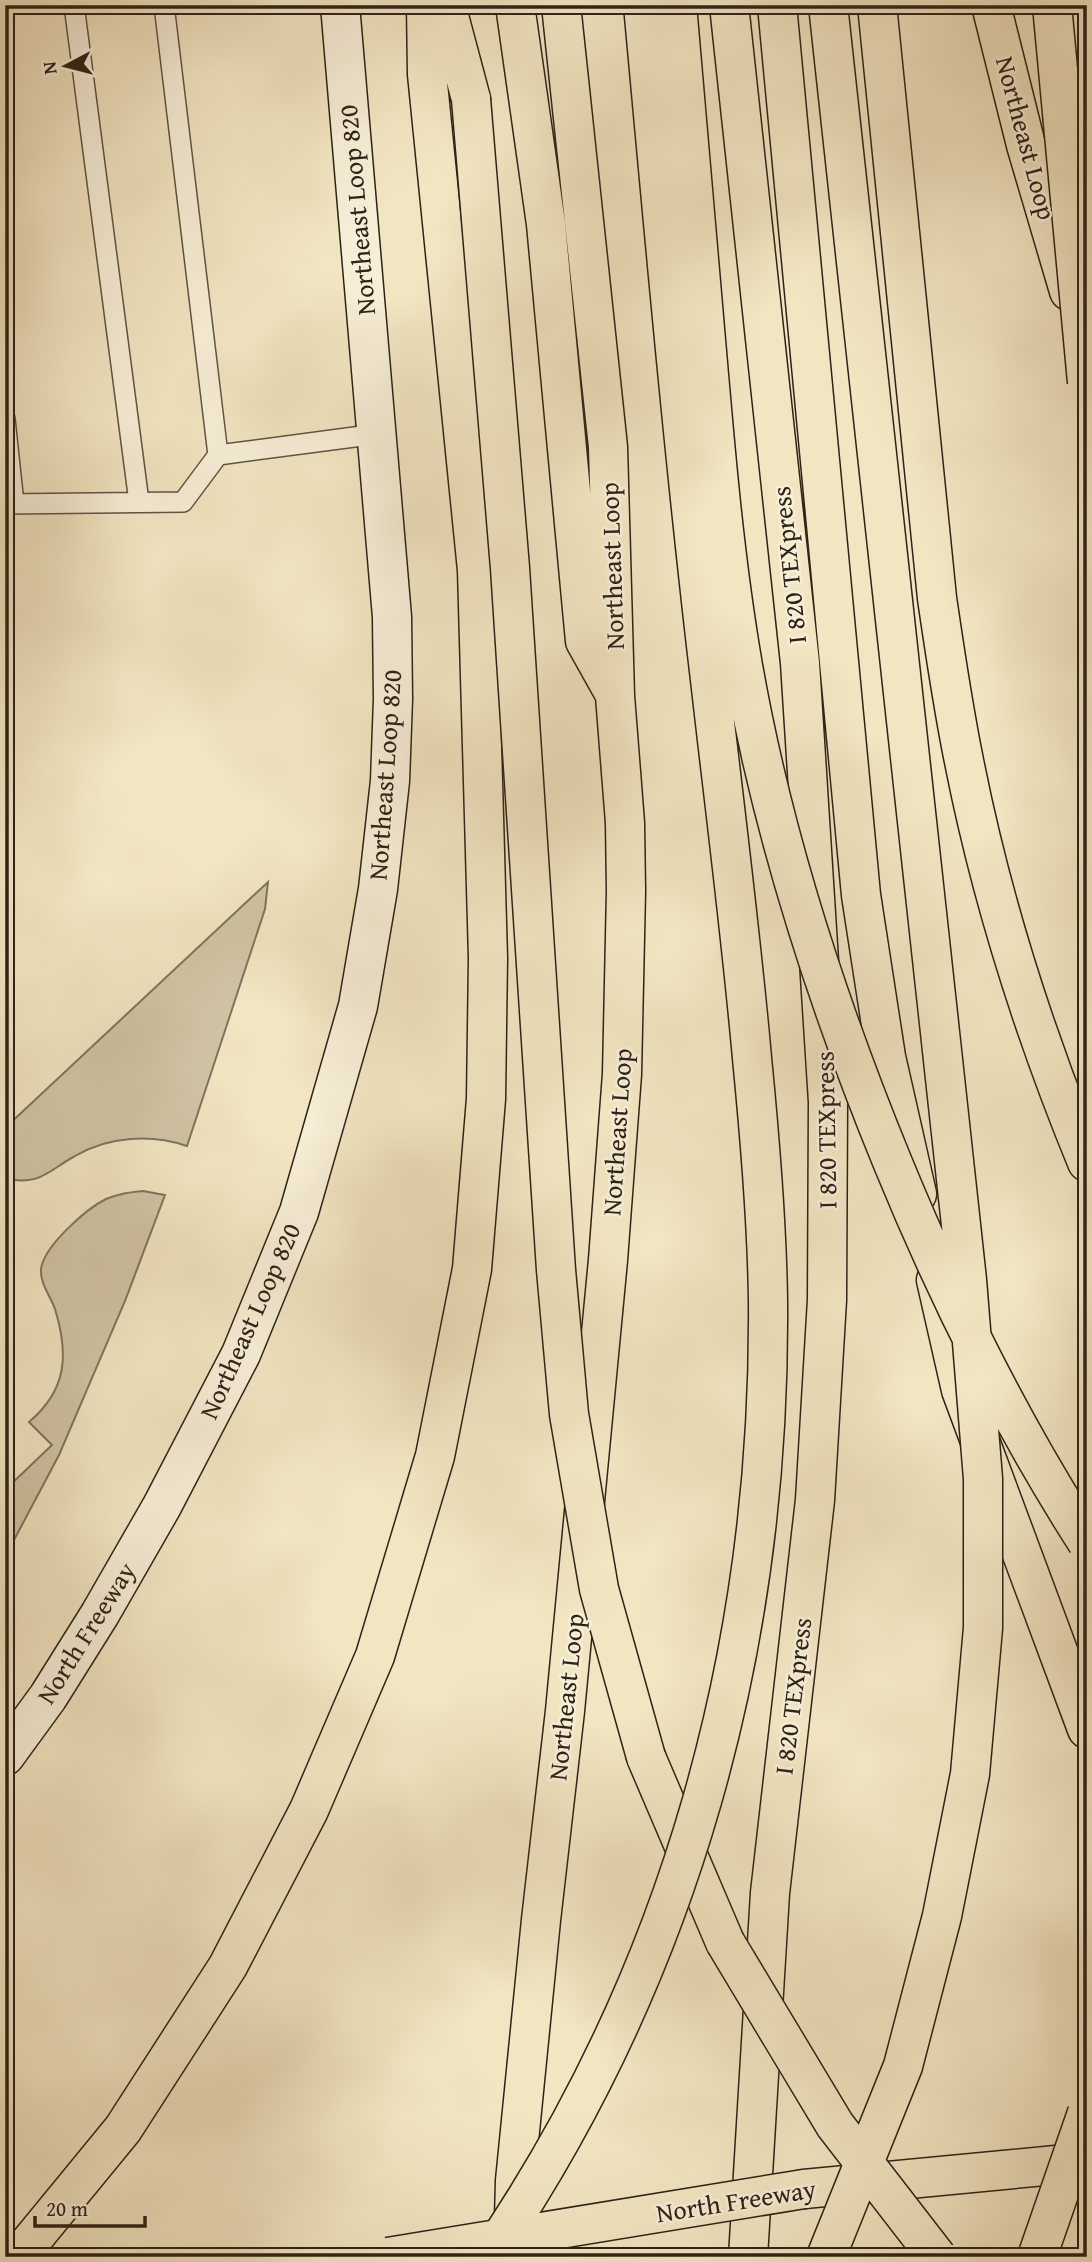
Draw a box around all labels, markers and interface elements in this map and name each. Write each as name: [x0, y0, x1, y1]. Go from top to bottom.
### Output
north arrow: [32, 32, 102, 102]
street label: Northeast Loop: [986, 52, 1067, 224]
text: N: [34, 60, 64, 76]
street label: Northeast Loop 820: [328, 103, 385, 317]
street label: Northeast Loop: [589, 482, 634, 651]
street label: I 820 TEXpress: [761, 484, 816, 646]
street label: Northeast Loop 820: [358, 668, 411, 882]
street label: Northeast Loop: [591, 1047, 642, 1217]
street label: I 820 TEXpress: [805, 1051, 846, 1209]
street label: Northeast Loop 820: [189, 1216, 310, 1425]
street label: North Freeway: [26, 1554, 145, 1711]
street label: Northeast Loop: [537, 1612, 594, 1782]
street label: I 820 TEXpress: [764, 1615, 821, 1777]
street label: North Freeway: [653, 2169, 819, 2232]
scale bar: [35, 2185, 145, 2229]
text: 20 m: [46, 2193, 88, 2224]

